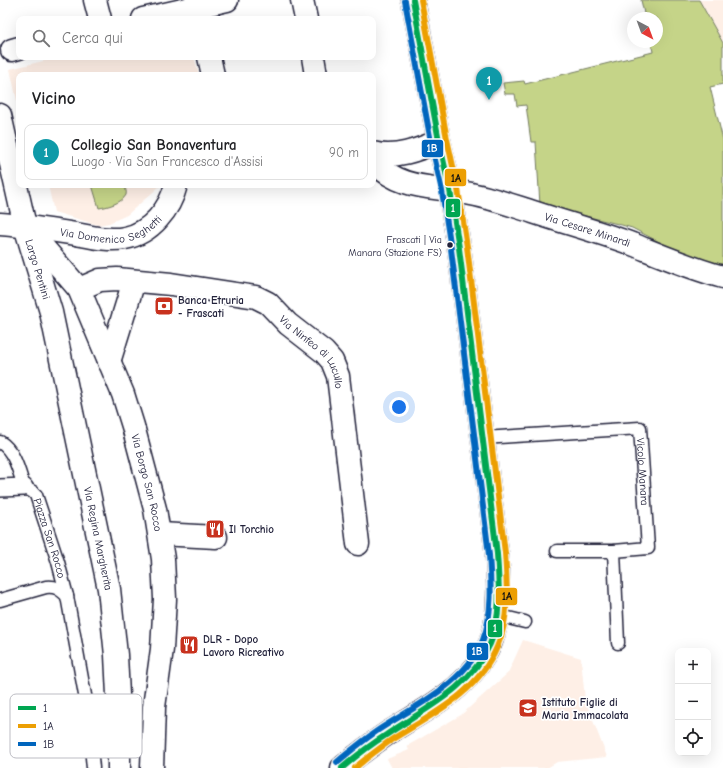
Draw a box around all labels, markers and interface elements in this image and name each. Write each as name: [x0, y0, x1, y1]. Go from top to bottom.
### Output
north arrow: [627, 12, 663, 48]
search box: [16, 16, 376, 60]
icon: search: [30, 27, 52, 49]
text: Cerca qui: [62, 29, 123, 47]
pin: 1: [476, 67, 502, 100]
text: Vicino: [32, 89, 75, 108]
text: Collegio San Bonaventura: [71, 136, 237, 154]
line badge: 1B: [421, 139, 444, 158]
text: 1B: [426, 142, 438, 155]
text: 1: [43, 145, 49, 160]
text: 90 m: [329, 145, 359, 160]
text: Luogo · Via San Francesco d'Assisi: [71, 154, 263, 169]
line badge: 1A: [444, 168, 467, 187]
text: 1A: [451, 172, 461, 185]
line badge: 1: [445, 198, 461, 218]
text: 1: [451, 202, 455, 215]
street label: Via Cesare Minardi: [543, 210, 632, 250]
street label: Via Domenico Seghetti: [59, 213, 165, 246]
place label: Frascati | Via Manara (Stazione FS): [348, 234, 442, 259]
street label: Largo Pentini: [22, 238, 53, 301]
marker: Frascati | Via Manara (Stazione FS): [445, 240, 455, 250]
place label: Banca Etruria - Frascati: [178, 294, 244, 320]
bank icon: Banca Etruria - Frascati: [153, 295, 175, 317]
street label: Via Ninfeo di Lucullo: [276, 313, 345, 390]
your location: [389, 397, 409, 417]
street label: Via Borgo San Rocco: [128, 433, 165, 533]
street label: Vicolo Manara: [634, 437, 651, 506]
street label: Via Regina Margherita: [81, 486, 115, 591]
street label: Piazza San Rocco: [30, 497, 68, 580]
restaurant icon: Il Torchio: [204, 518, 226, 540]
place label: Il Torchio: [229, 523, 274, 536]
line badge: 1A: [495, 587, 518, 606]
text: 1A: [502, 590, 512, 603]
line badge: 1: [487, 619, 503, 638]
text: 1: [493, 622, 497, 635]
place label: DLR - Dopo Lavoro Ricreativo: [203, 633, 284, 659]
restaurant icon: DLR - Dopo Lavoro Ricreativo: [178, 634, 200, 656]
line badge: 1B: [466, 642, 489, 661]
text: 1B: [471, 645, 483, 658]
map controls: [675, 648, 711, 756]
button: +: [675, 648, 711, 684]
button: −: [675, 684, 711, 720]
legend: [10, 694, 142, 758]
place label: Istituto Figlie di Maria Immacolata: [542, 696, 629, 722]
school or university icon: Istituto Figlie di Maria Immacolata: [517, 697, 539, 719]
text: 1: [43, 702, 47, 715]
text: 1A: [43, 720, 54, 733]
button: locate: [675, 720, 711, 756]
text: 1B: [43, 738, 54, 751]

